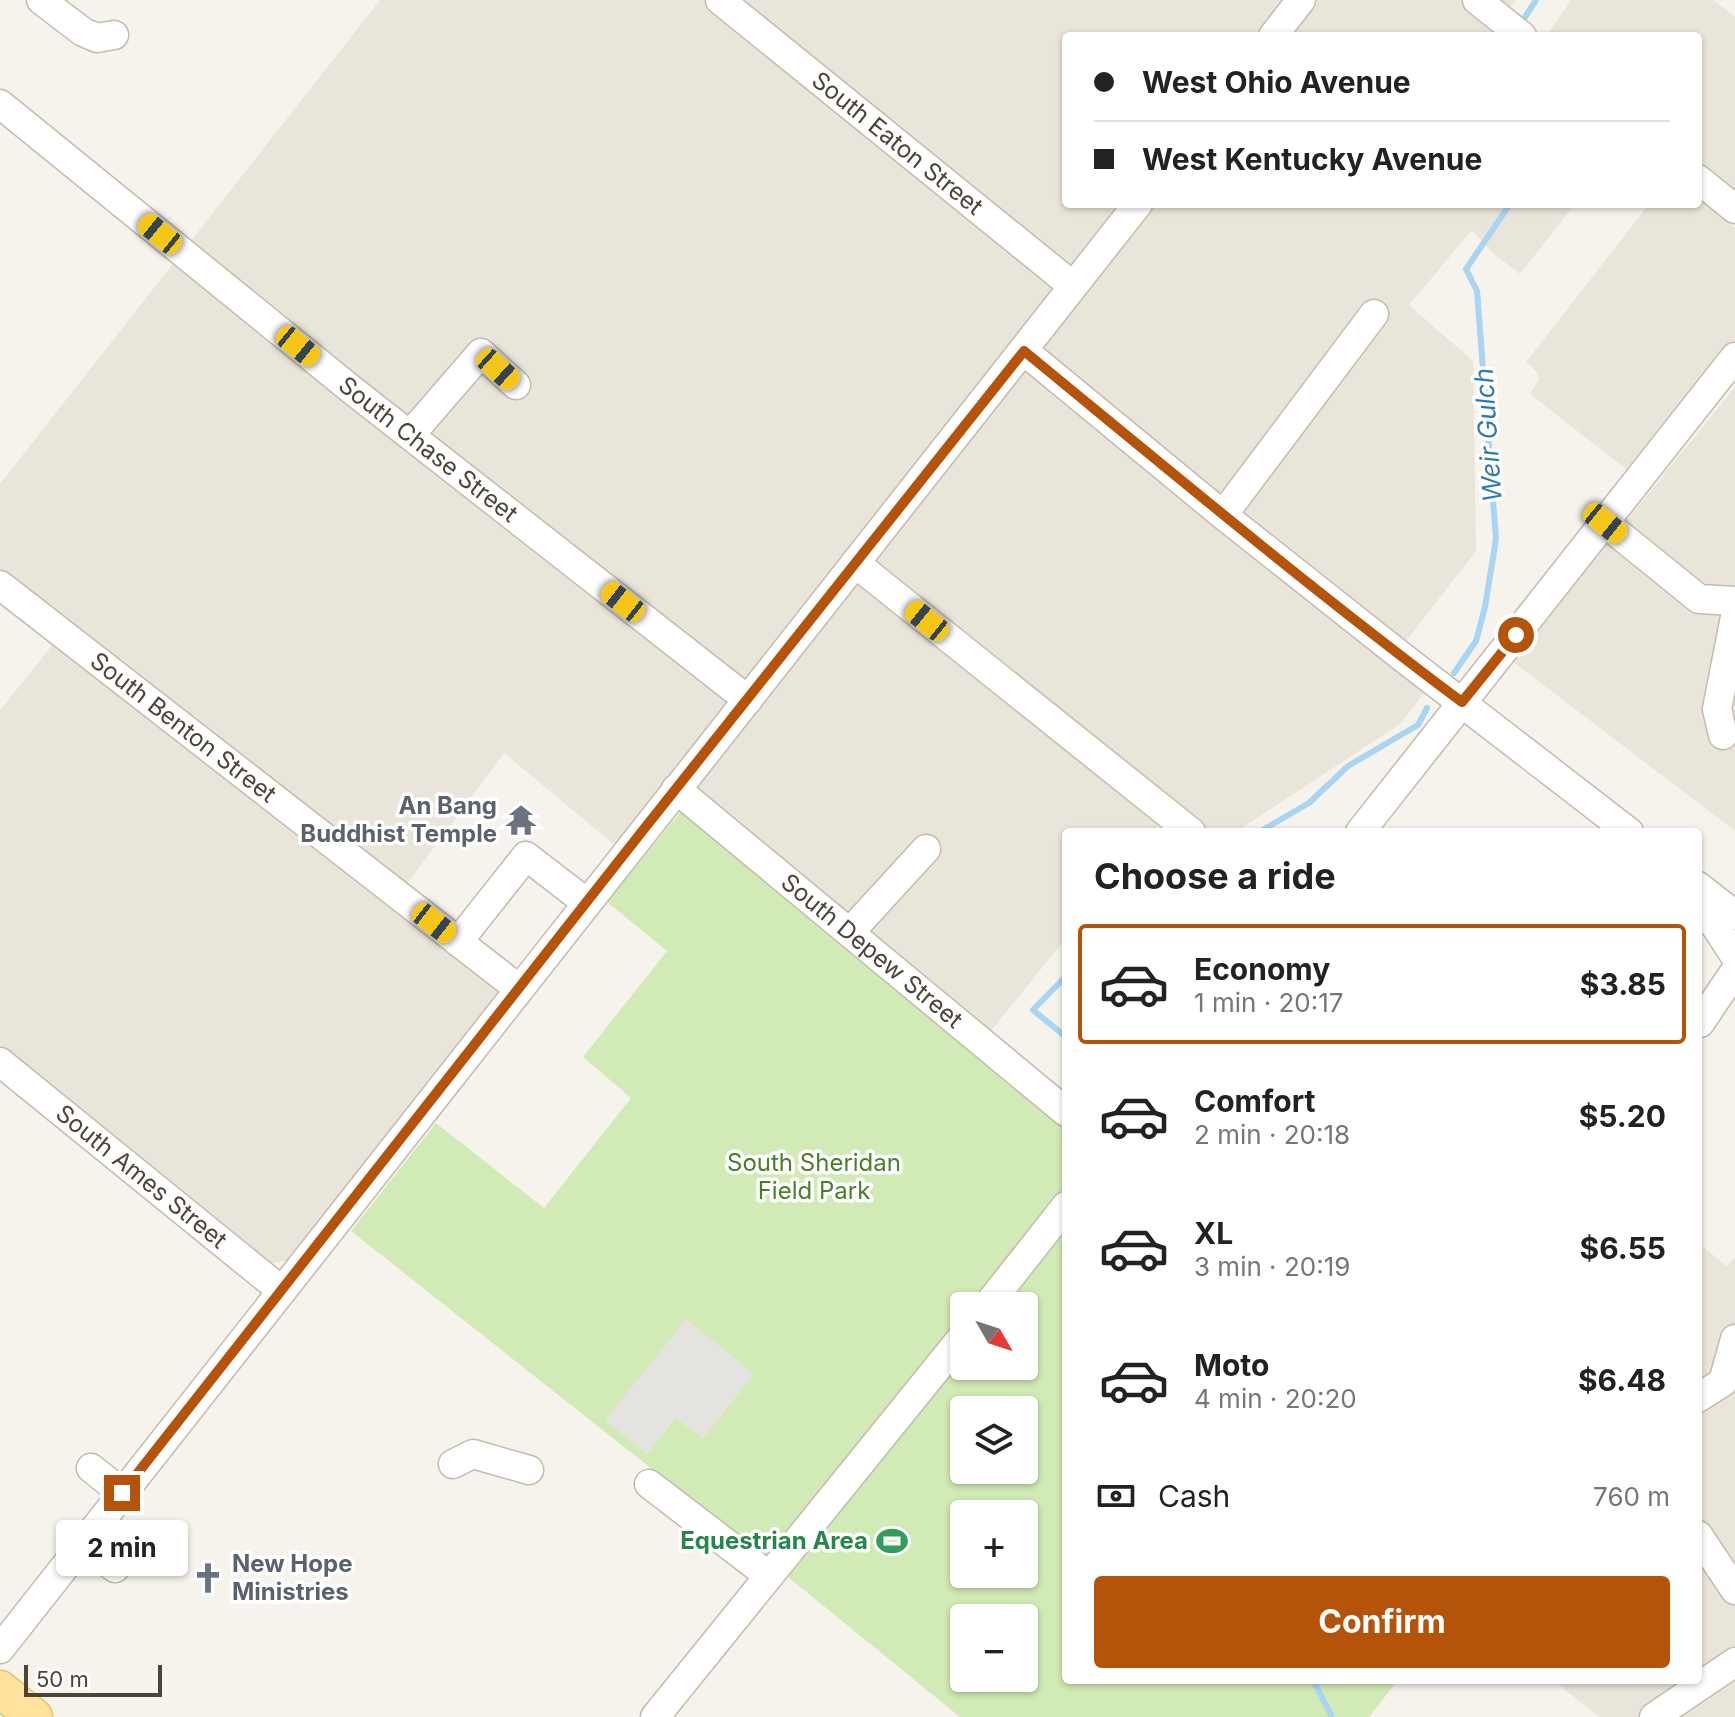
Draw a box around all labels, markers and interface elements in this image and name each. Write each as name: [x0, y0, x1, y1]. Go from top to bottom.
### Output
text: West Ohio Avenue: [1142, 64, 1411, 100]
street label: South Eaton Street: [806, 65, 989, 221]
text: West Kentucky Avenue: [1142, 141, 1482, 177]
car: [134, 210, 186, 258]
car: [272, 322, 324, 370]
car: [472, 344, 524, 394]
water label: Weir Gulch: [1467, 367, 1508, 503]
street label: South Chase Street: [333, 370, 524, 528]
car: [1579, 499, 1631, 547]
car: [597, 578, 649, 626]
car: [901, 597, 953, 645]
route start: [1498, 617, 1534, 653]
street label: South Benton Street: [85, 646, 282, 808]
place label: An Bang Buddhist Temple: [300, 791, 497, 848]
temple icon: An Bang Buddhist Temple: [504, 803, 538, 837]
text: Choose a ride: [1094, 854, 1336, 898]
street label: South Depew Street: [775, 867, 969, 1034]
car: [408, 899, 460, 947]
icon: car: [1098, 948, 1170, 1020]
text: Economy: [1194, 951, 1330, 987]
text: $3.85: [1580, 966, 1666, 1002]
text: 1 min · 20:17: [1194, 987, 1343, 1018]
icon: car: [1098, 1080, 1170, 1152]
text: Comfort: [1194, 1083, 1315, 1119]
street label: South Ames Street: [50, 1098, 233, 1254]
text: $5.20: [1579, 1098, 1666, 1134]
text: 2 min · 20:18: [1194, 1119, 1350, 1150]
park label: South Sheridan Field Park: [727, 1148, 901, 1205]
icon: car: [1098, 1212, 1170, 1284]
text: XL: [1194, 1215, 1233, 1251]
text: $6.55: [1580, 1230, 1666, 1266]
text: 3 min · 20:19: [1194, 1251, 1350, 1282]
north arrow: [950, 1292, 1038, 1380]
map controls: [950, 1292, 1038, 1692]
icon: car: [1098, 1344, 1170, 1416]
text: Moto: [1194, 1347, 1269, 1383]
text: $6.48: [1578, 1362, 1666, 1398]
text: 4 min · 20:20: [1194, 1383, 1357, 1414]
button: layers: [950, 1396, 1038, 1484]
icon: cash: [1094, 1474, 1138, 1518]
route end: [104, 1475, 140, 1511]
text: Cash: [1158, 1478, 1230, 1514]
text: 760 m: [1593, 1481, 1670, 1512]
button: +: [950, 1500, 1038, 1588]
callout: 2 min: [56, 1521, 188, 1577]
sports icon: Equestrian Area: [875, 1524, 909, 1558]
place label: Equestrian Area: [680, 1526, 868, 1555]
text: 2 min: [87, 1532, 157, 1563]
place label: New Hope Ministries: [232, 1549, 352, 1606]
church icon: New Hope Ministries: [191, 1561, 225, 1595]
button: Confirm: [1094, 1576, 1670, 1668]
button: −: [950, 1604, 1038, 1692]
scale bar: [24, 1661, 162, 1697]
text: 50 m: [36, 1666, 89, 1692]

